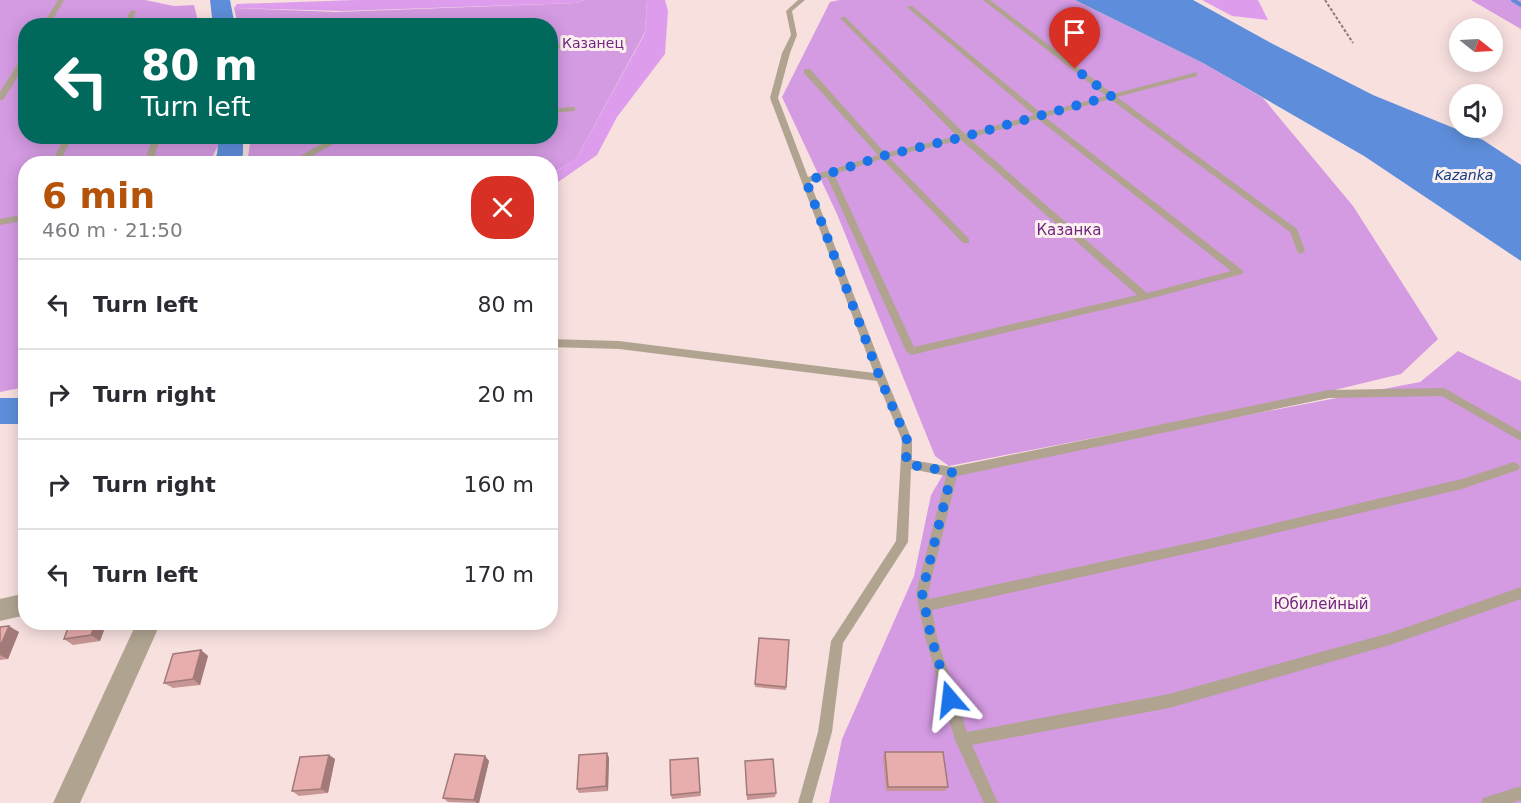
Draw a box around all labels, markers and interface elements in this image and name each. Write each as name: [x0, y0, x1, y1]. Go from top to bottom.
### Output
pin: [1049, 7, 1100, 69]
icon: arrive: [1058, 16, 1091, 49]
north arrow: [1449, 18, 1503, 72]
map controls: [1449, 18, 1503, 138]
park label: Казанец: [562, 35, 624, 51]
text: 80 m: [141, 41, 258, 90]
icon: left: [42, 42, 120, 120]
button: sound: [1449, 84, 1503, 138]
text: Turn left: [141, 91, 251, 122]
water label: Kazanka: [1435, 167, 1493, 183]
text: 6 min: [42, 175, 155, 216]
button: close: [471, 176, 534, 239]
text: 460 m · 21:50: [42, 218, 183, 242]
park label: Казанка: [1036, 221, 1102, 239]
icon: left: [42, 288, 75, 321]
text: Turn left: [93, 292, 198, 317]
text: 80 m: [478, 292, 534, 317]
icon: right: [42, 378, 75, 411]
text: Turn right: [93, 382, 216, 407]
text: 20 m: [478, 382, 534, 407]
icon: right: [42, 468, 75, 501]
text: Turn right: [93, 472, 216, 497]
text: 160 m: [464, 472, 534, 497]
icon: left: [42, 558, 75, 591]
text: Turn left: [93, 562, 198, 587]
text: 170 m: [464, 562, 534, 587]
park label: Юбилейный: [1273, 595, 1369, 613]
position arrow: [918, 667, 982, 731]

